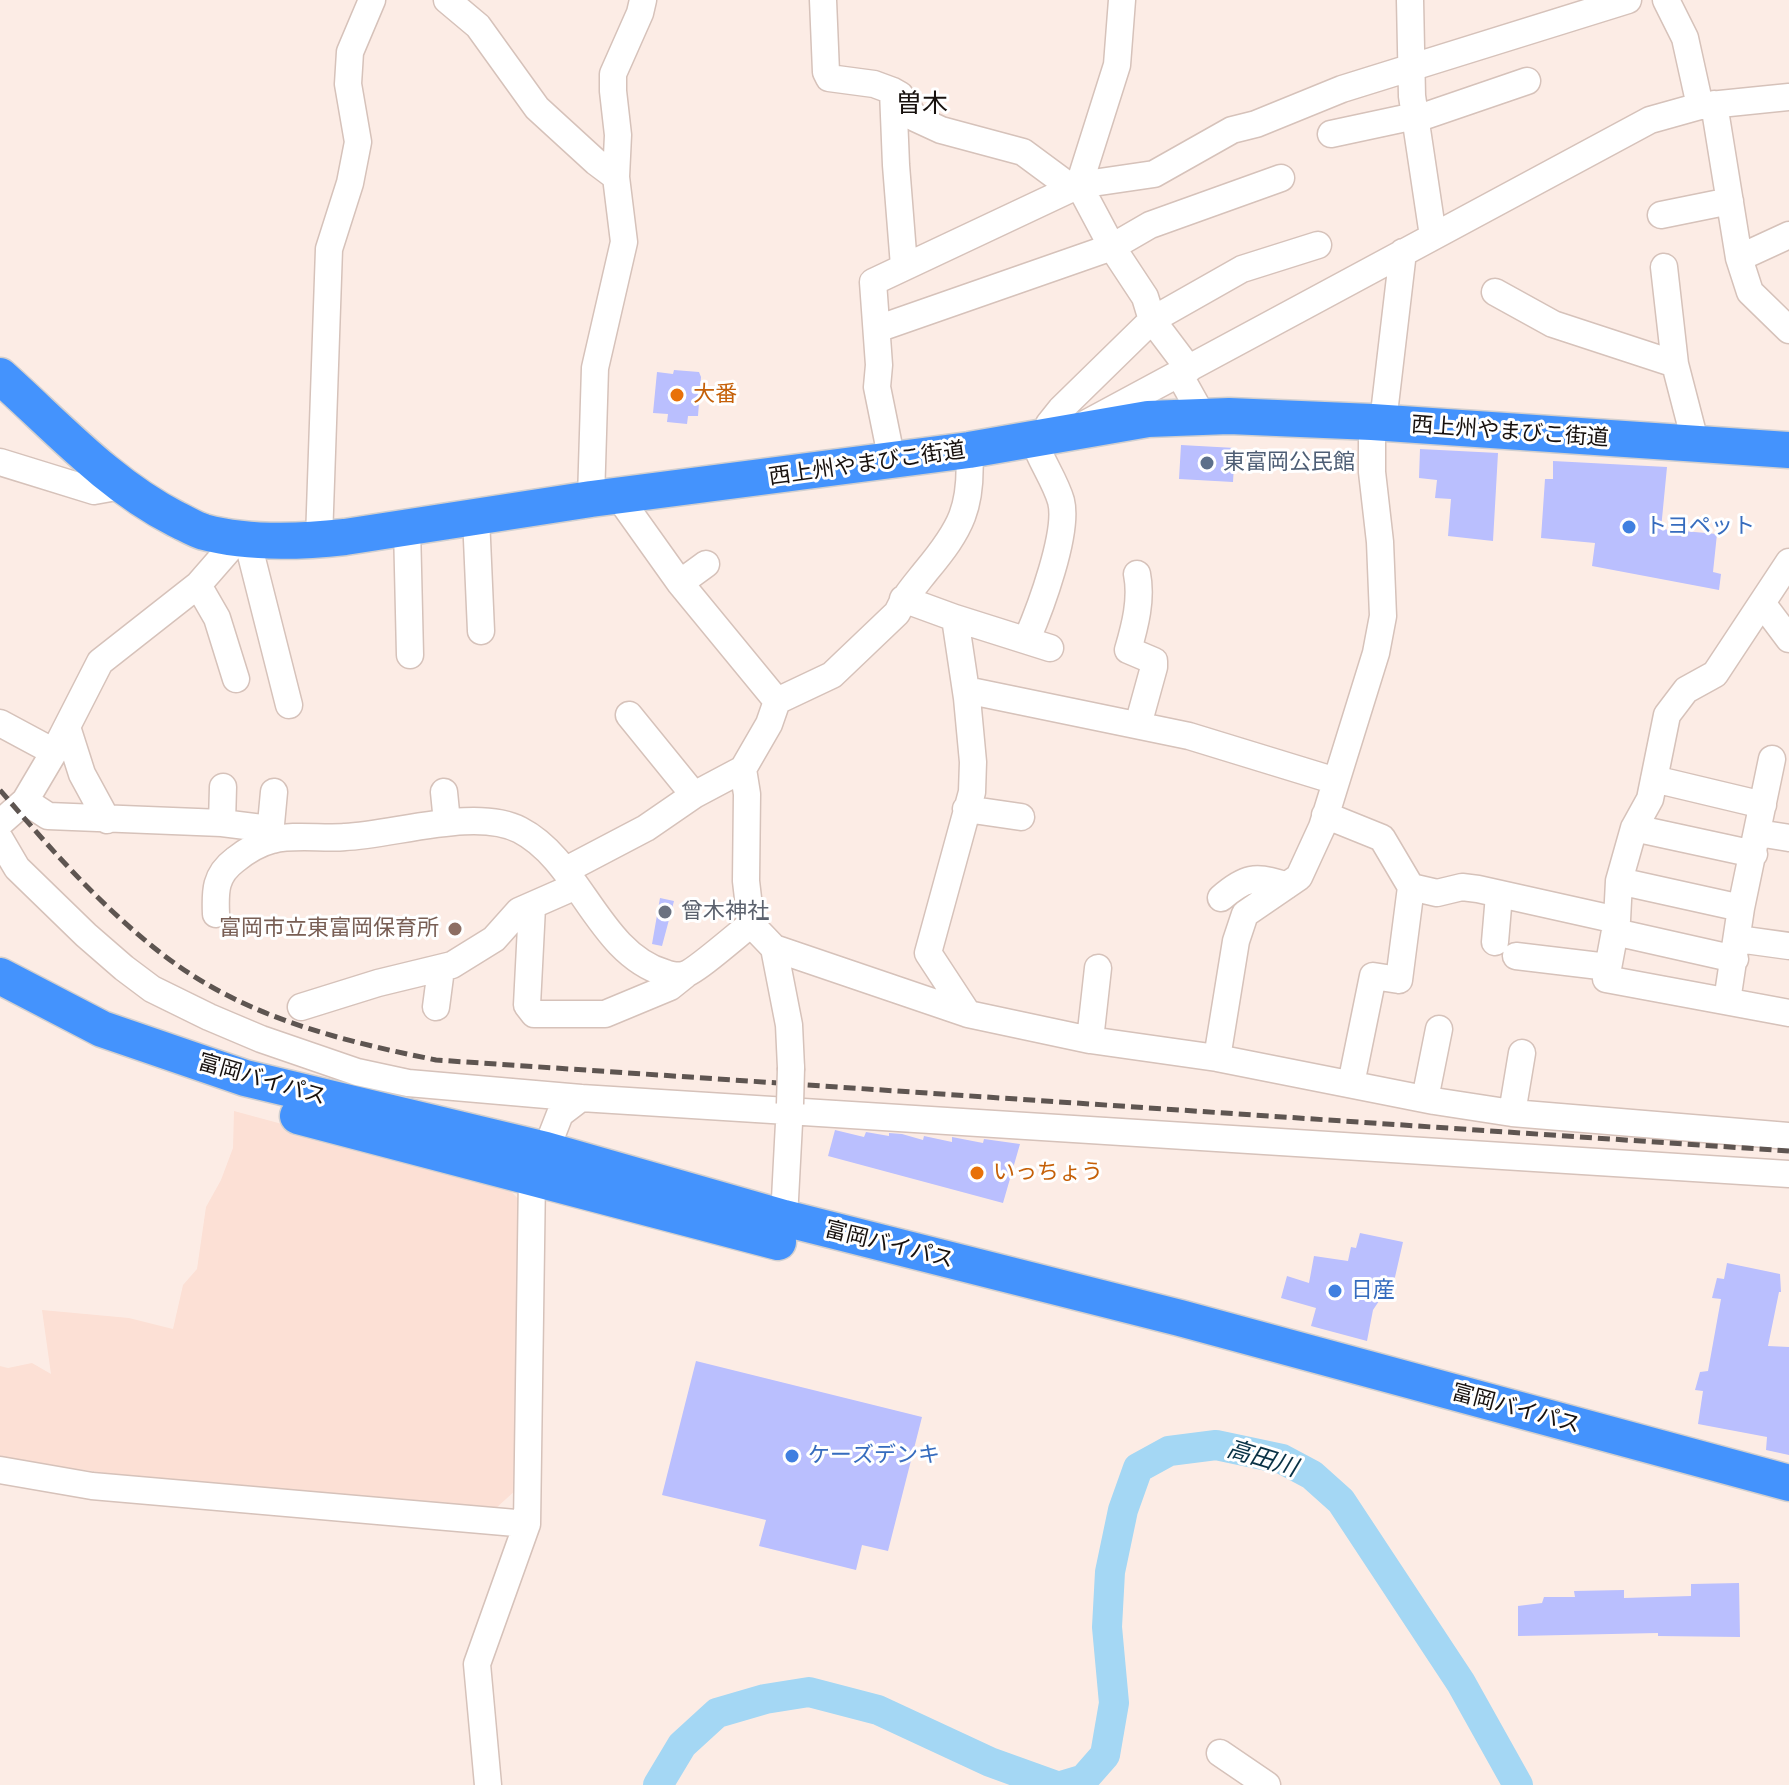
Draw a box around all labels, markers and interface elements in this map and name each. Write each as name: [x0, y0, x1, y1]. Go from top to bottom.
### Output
district label: 曽木: [896, 88, 948, 120]
place label: 大番: [693, 382, 737, 408]
marker: 大番: [668, 386, 686, 404]
street label: 西上州やまびこ街道: [1410, 412, 1610, 452]
street label: 西上州やまびこ街道: [767, 437, 967, 491]
place label: 東富岡公民館: [1223, 450, 1355, 476]
marker: 東富岡公民館: [1198, 454, 1216, 472]
place label: トヨペット: [1645, 514, 1755, 540]
marker: トヨペット: [1620, 518, 1638, 536]
place label: 曾木神社: [681, 899, 769, 925]
marker: 曾木神社: [656, 903, 674, 921]
place label: 富岡市立東富岡保育所: [219, 916, 439, 942]
marker: 富岡市立東富岡保育所: [446, 920, 464, 938]
street label: 富岡バイパス: [195, 1049, 329, 1111]
place label: いっちょう: [993, 1160, 1103, 1186]
marker: いっちょう: [968, 1164, 986, 1182]
street label: 富岡バイパス: [822, 1216, 956, 1274]
place label: 日産: [1351, 1278, 1395, 1304]
marker: 日産: [1326, 1282, 1344, 1300]
street label: 富岡バイパス: [1449, 1379, 1583, 1439]
water label: 高田川: [1223, 1435, 1301, 1483]
place label: ケーズデンキ: [808, 1443, 940, 1469]
marker: ケーズデンキ: [783, 1447, 801, 1465]

